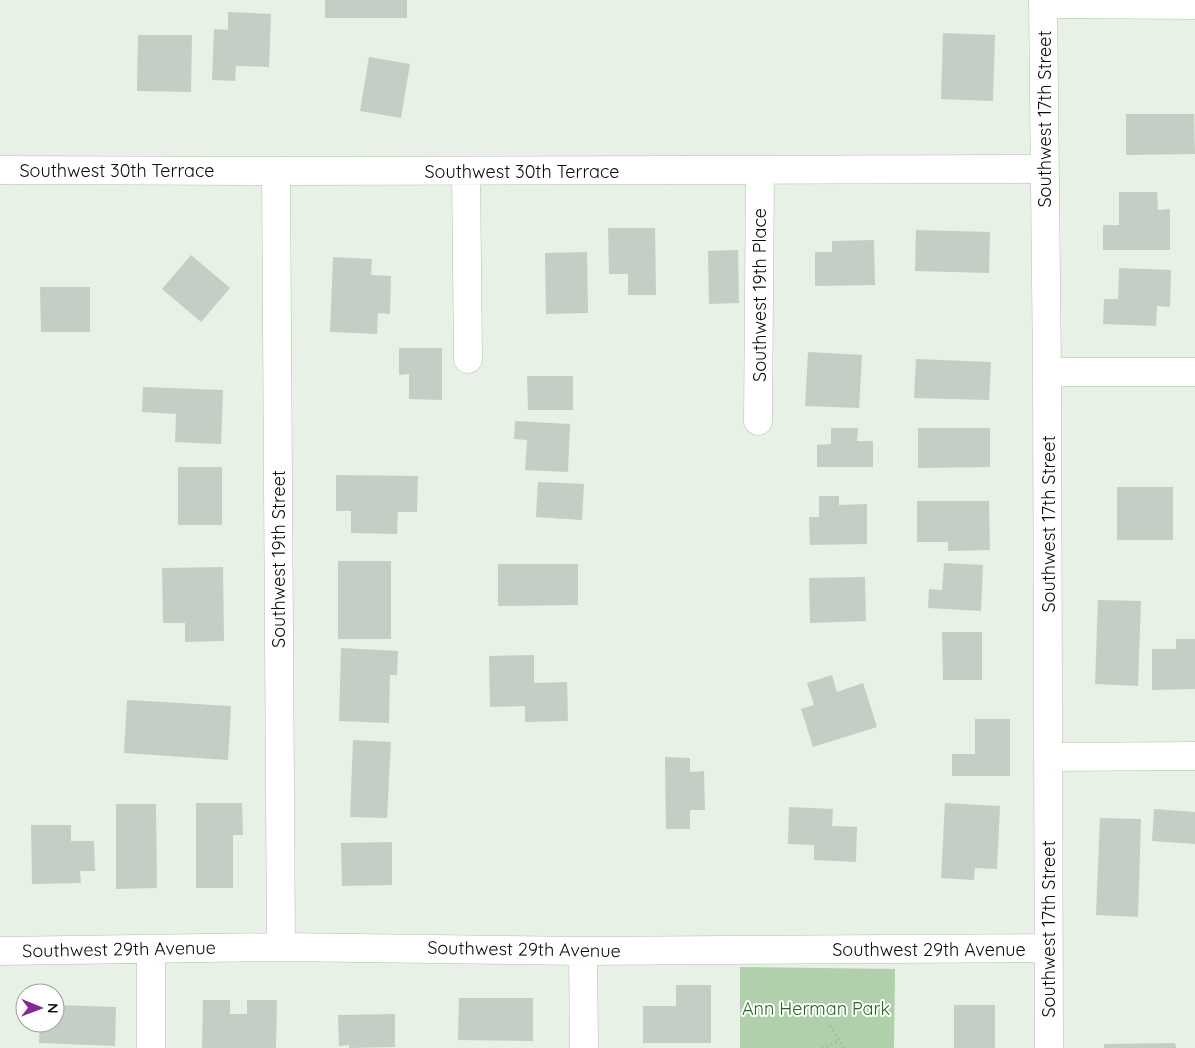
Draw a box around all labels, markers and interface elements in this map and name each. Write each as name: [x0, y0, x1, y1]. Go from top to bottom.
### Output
street label: Southwest 17th Street: [1033, 30, 1056, 208]
street label: Southwest 30th Terrace: [19, 159, 215, 182]
street label: Southwest 30th Terrace: [424, 160, 620, 183]
street label: Southwest 19th Place: [748, 208, 771, 382]
street label: Southwest 17th Street: [1037, 435, 1060, 613]
street label: Southwest 19th Street: [267, 470, 290, 648]
street label: Southwest 17th Street: [1037, 840, 1060, 1018]
street label: Southwest 29th Avenue: [22, 936, 216, 962]
street label: Southwest 29th Avenue: [427, 936, 621, 962]
street label: Southwest 29th Avenue: [832, 938, 1026, 961]
north arrow: [15, 983, 65, 1033]
park label: Ann Herman Park: [742, 997, 890, 1020]
text: N: [44, 1003, 62, 1014]

